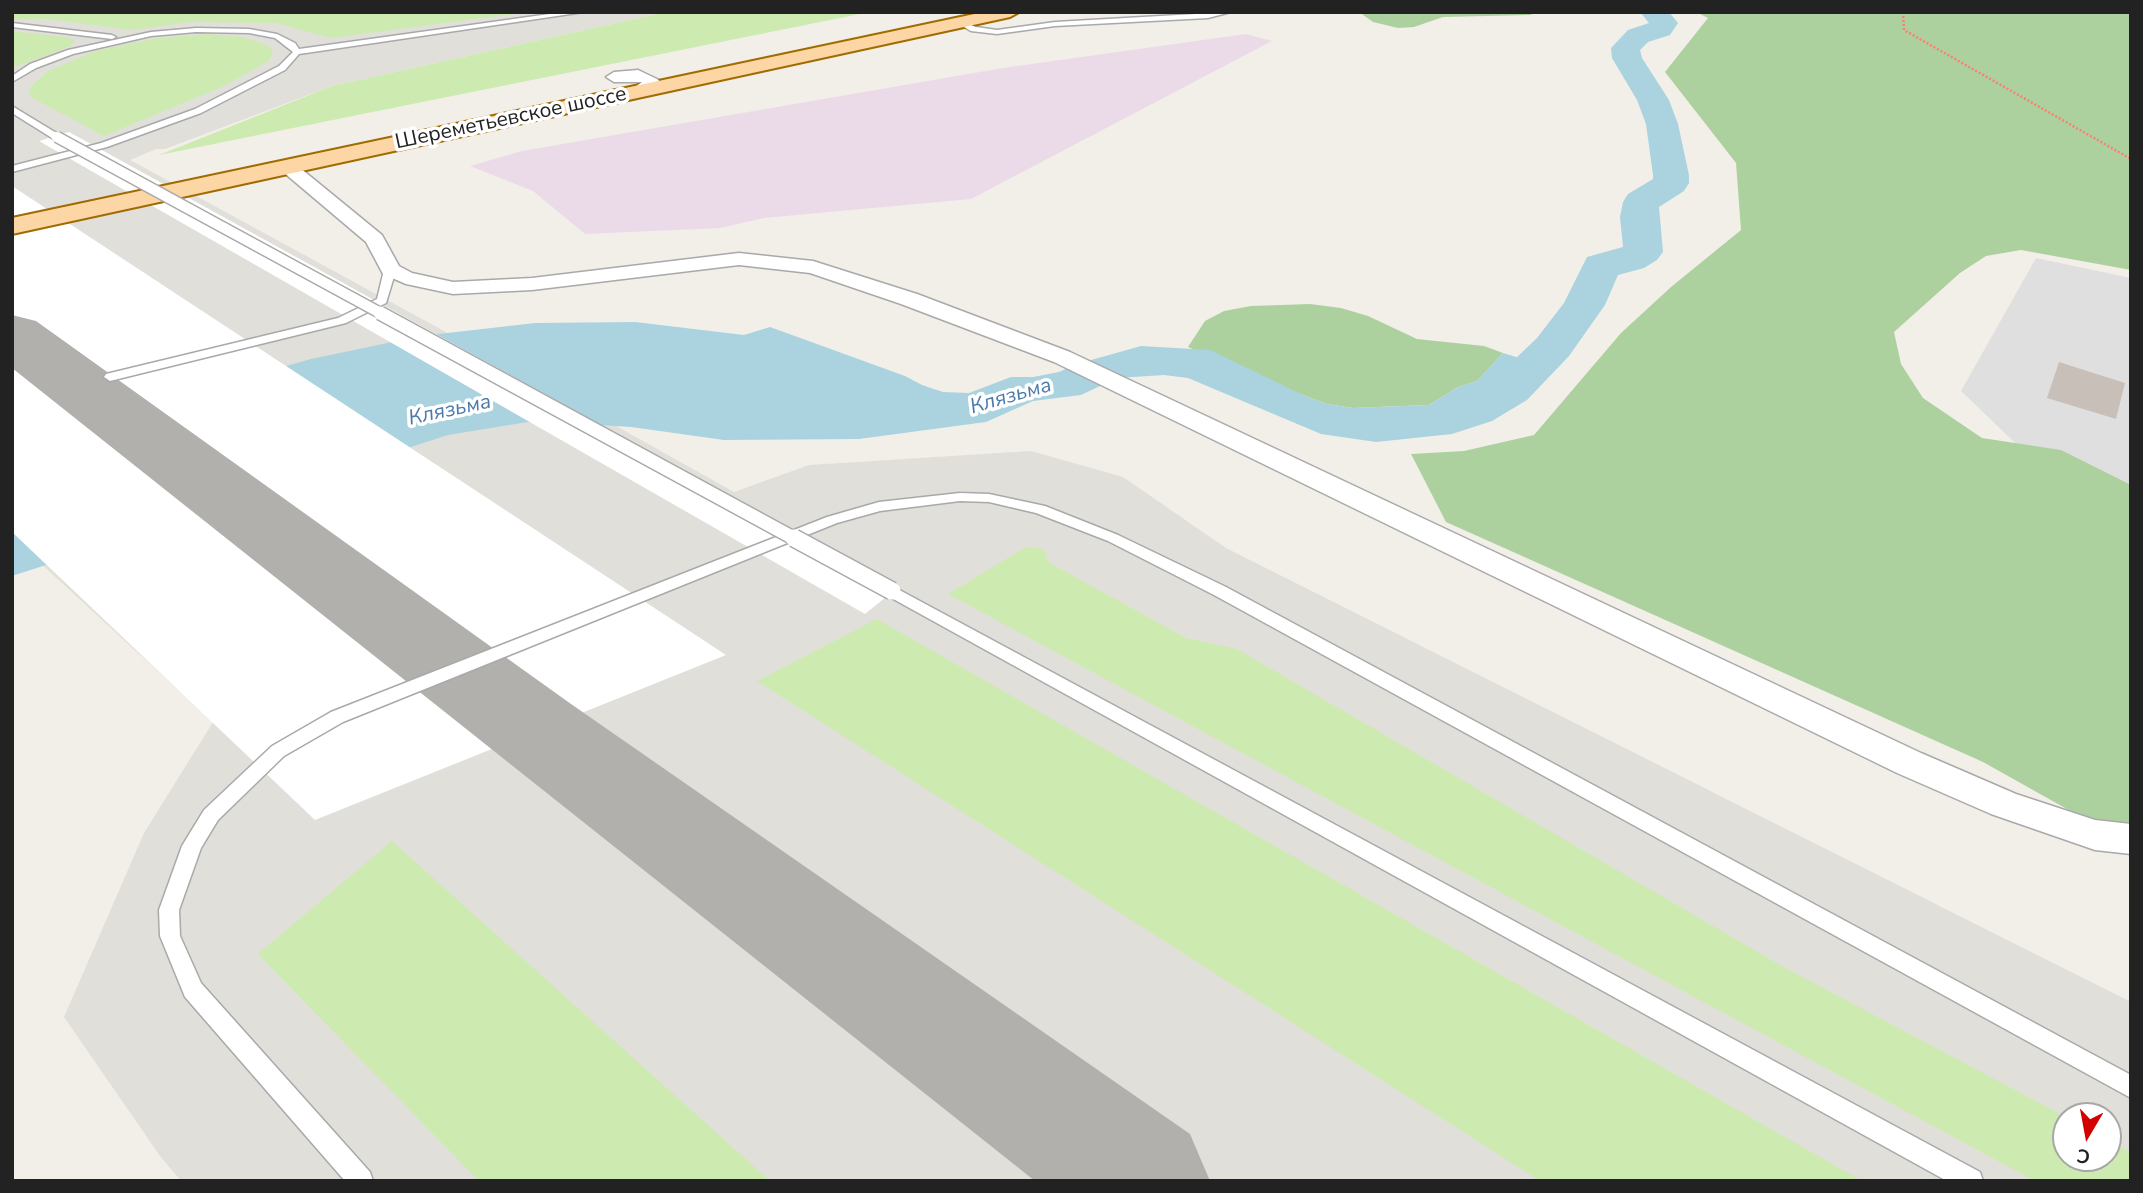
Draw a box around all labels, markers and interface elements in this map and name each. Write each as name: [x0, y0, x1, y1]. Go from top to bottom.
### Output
street label: Шереметьевское шоссе: [393, 82, 629, 156]
water label: Клязьма: [967, 373, 1055, 421]
water label: Клязьма: [406, 390, 494, 432]
north arrow: [2052, 1102, 2122, 1172]
text: С: [2075, 1142, 2092, 1170]

